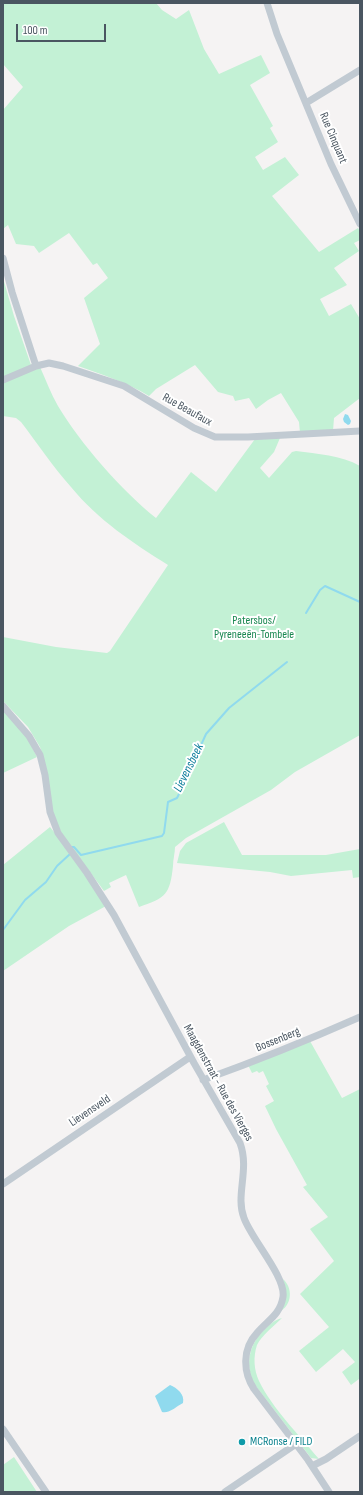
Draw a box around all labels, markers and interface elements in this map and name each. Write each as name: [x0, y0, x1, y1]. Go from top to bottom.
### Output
scale bar: [18, 16, 108, 42]
text: 100 m: [23, 23, 48, 38]
street label: Rue Cinquant: [316, 110, 350, 166]
street label: Rue Beaufaux: [160, 390, 214, 430]
park label: Patersbos/ Pyreneeën-Tombele: [214, 614, 294, 642]
water label: Lievensbeek: [171, 741, 207, 795]
street label: Maagdenstraat - Rue des Vierges: [180, 1022, 256, 1144]
street label: Bossenberg: [254, 1025, 302, 1055]
street label: Lievensveld: [67, 1092, 113, 1130]
place label: MCRonse / FILD: [250, 1435, 312, 1449]
marker: MCRonse / FILD: [237, 1437, 247, 1447]

